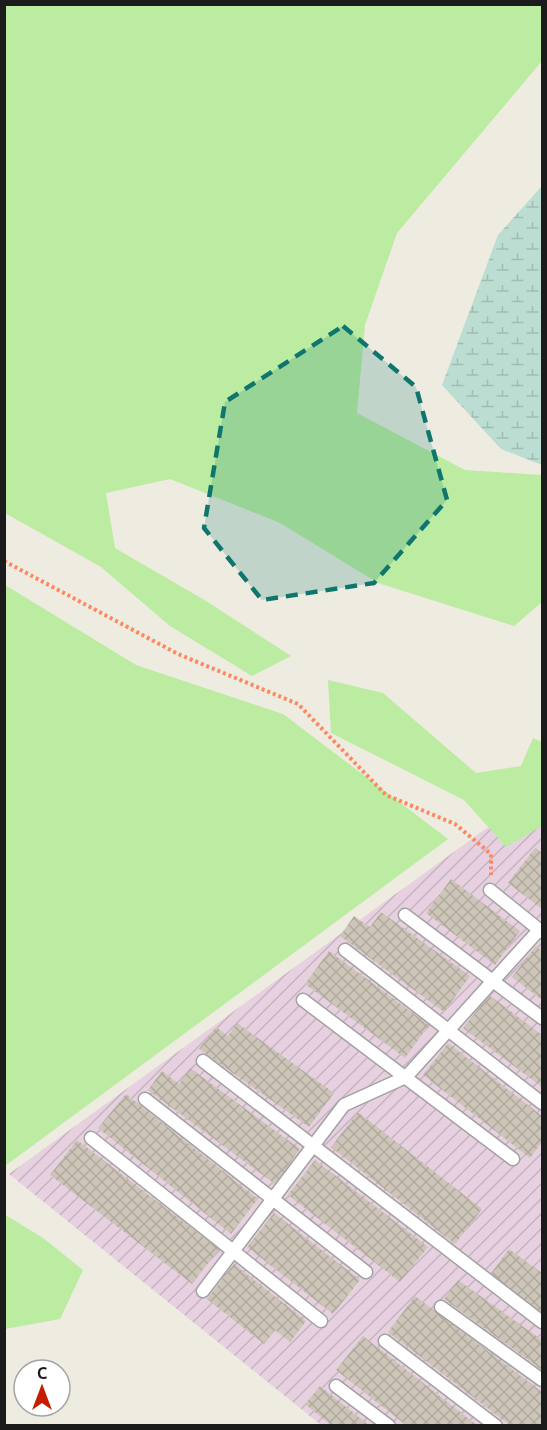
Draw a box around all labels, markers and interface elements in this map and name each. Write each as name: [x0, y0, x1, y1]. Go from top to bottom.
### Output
north arrow: [12, 1358, 72, 1418]
text: С: [37, 1364, 47, 1382]

